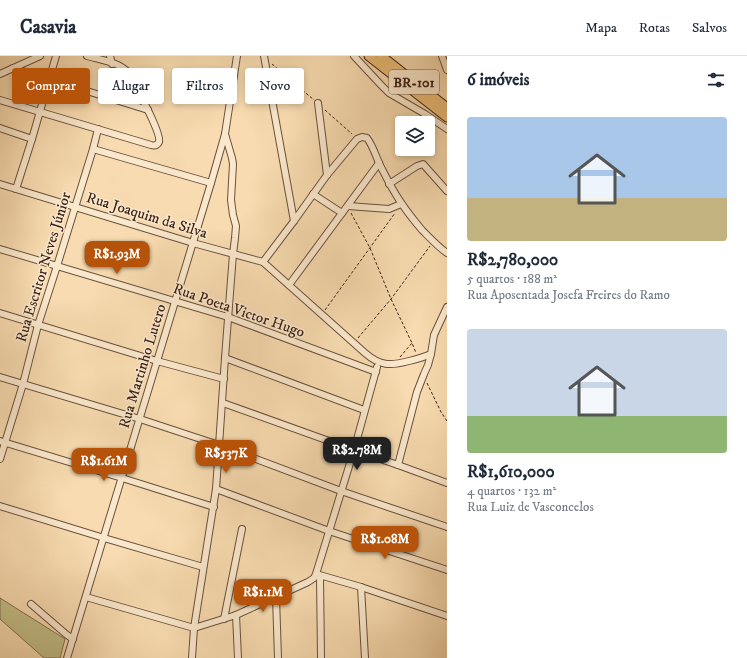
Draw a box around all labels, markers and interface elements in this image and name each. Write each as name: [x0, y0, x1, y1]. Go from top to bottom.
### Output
text: Casavia: [20, 16, 76, 39]
text: Mapa: [585, 19, 617, 37]
text: Rotas: [639, 19, 670, 37]
text: Salvos: [692, 19, 727, 37]
chip: Comprar: [12, 68, 90, 104]
chip: Alugar: [98, 68, 164, 104]
chip: Filtros: [172, 68, 237, 104]
chip: Novo: [245, 68, 304, 104]
text: 6 imóveis: [467, 69, 529, 91]
icon: filters: [705, 69, 727, 91]
road number: BR-101: [389, 70, 439, 94]
map controls: [395, 116, 435, 156]
button: layers: [395, 116, 435, 156]
icon: home: [561, 143, 633, 215]
street label: Rua Joaquim da Silva: [84, 188, 210, 243]
street label: Rua Escritor Neves Júnior: [12, 189, 75, 344]
pin: R$1.93M: [80, 241, 154, 275]
text: R$1.93M: [94, 246, 140, 262]
text: R$2,780,000: [467, 249, 558, 271]
text: 5 quartos · 188 m²: [467, 271, 557, 287]
street label: Rua Poeta Victor Hugo: [171, 279, 307, 342]
text: Rua Aposentada Josefa Freires do Ramo: [467, 287, 670, 303]
street label: Rua Martinho Lutero: [114, 302, 170, 431]
icon: home: [561, 355, 633, 427]
pin: R$2.78M: [320, 437, 394, 471]
pin: R$537K: [193, 440, 259, 474]
text: R$2.78M: [332, 442, 382, 458]
text: R$537K: [204, 445, 248, 461]
pin: R$1.61M: [67, 448, 141, 482]
text: R$1.61M: [81, 453, 127, 469]
text: R$1,610,000: [467, 461, 555, 483]
text: 4 quartos · 132 m²: [467, 483, 556, 499]
text: Rua Luiz de Vasconcelos: [467, 499, 594, 515]
pin: R$1.08M: [348, 526, 422, 560]
text: R$1.08M: [361, 531, 409, 547]
pin: R$1.1M: [230, 579, 296, 613]
text: R$1.1M: [243, 584, 283, 600]

